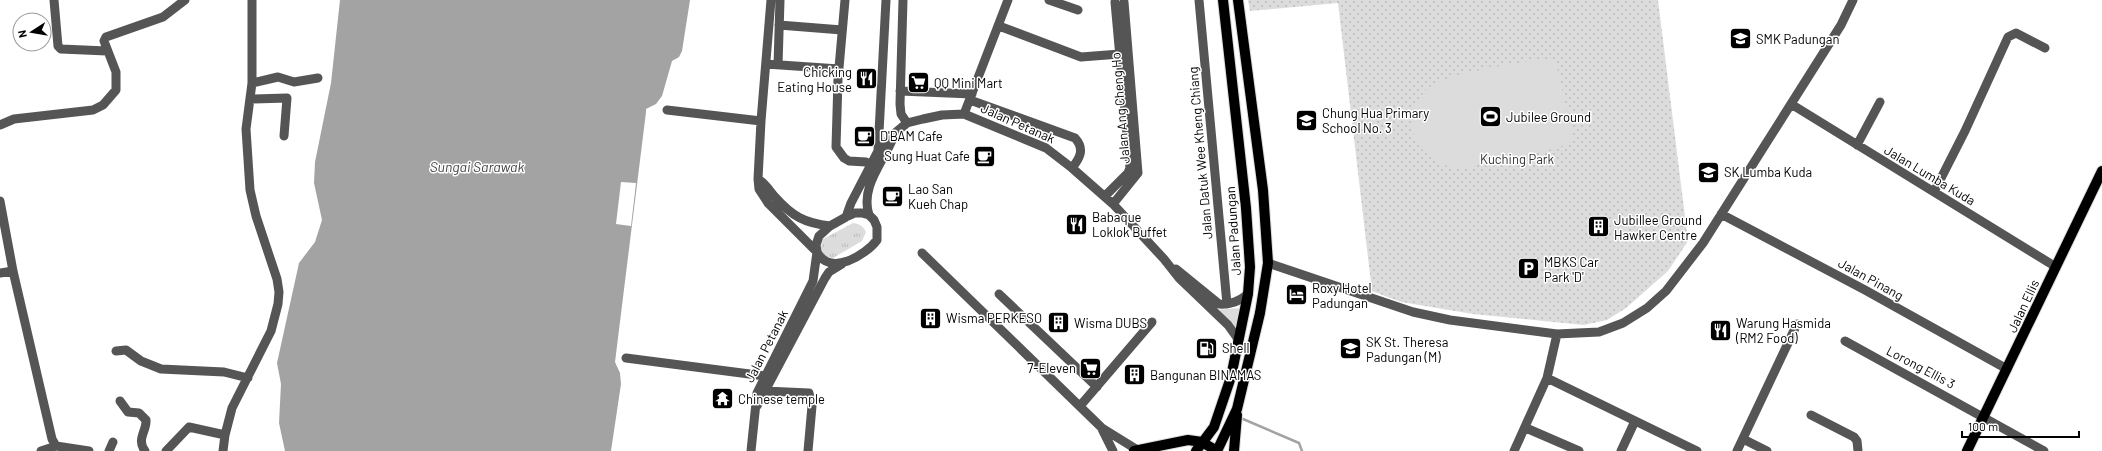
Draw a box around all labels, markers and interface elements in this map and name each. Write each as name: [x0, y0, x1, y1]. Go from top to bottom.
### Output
north arrow: [12, 12, 52, 52]
school or university icon: SMK Padungan: [1727, 26, 1753, 52]
text: N: [15, 29, 29, 39]
place label: SMK Padungan: [1756, 31, 1839, 47]
street label: Jalan Ang Cheng Ho: [1107, 52, 1133, 164]
place label: Chicking Eating House: [777, 64, 852, 95]
restaurant icon: Chicking Eating House: [854, 66, 880, 92]
street label: Jalan Datuk Wee Kheng Chiang: [1184, 66, 1216, 240]
supermarket icon: QQ Mini Mart: [906, 70, 932, 96]
place label: QQ Mini Mart: [934, 75, 1003, 91]
street label: Jalan Petanak: [979, 100, 1058, 147]
sports icon: Jubilee Ground: [1478, 104, 1504, 130]
place label: Chung Hua Primary School No. 3: [1322, 105, 1429, 136]
school or university icon: Chung Hua Primary School No. 3: [1294, 107, 1320, 133]
place label: Jubilee Ground: [1506, 109, 1591, 125]
cafe icon: D'BAM Cafe: [852, 123, 878, 149]
place label: D'BAM Cafe: [880, 128, 943, 144]
street label: Jalan Lumba Kuda: [1882, 141, 1978, 209]
cafe icon: Sung Huat Cafe: [972, 143, 998, 169]
place label: Sung Huat Cafe: [884, 148, 970, 164]
park label: Kuching Park: [1480, 151, 1555, 167]
water label: Sungai Sarawak: [430, 158, 525, 175]
school or university icon: SK Lumba Kuda: [1695, 159, 1721, 185]
place label: SK Lumba Kuda: [1724, 164, 1812, 180]
place label: Lao San Kueh Chap: [908, 181, 968, 212]
cafe icon: Lao San Kueh Chap: [880, 183, 906, 209]
street label: Jalan Padungan: [1222, 186, 1244, 276]
place label: Babaque Loklok Buffet: [1092, 209, 1167, 240]
restaurant icon: Babaque Loklok Buffet: [1063, 211, 1089, 237]
place label: Jubillee Ground Hawker Centre: [1614, 212, 1702, 243]
building icon: Jubillee Ground Hawker Centre: [1585, 214, 1611, 240]
place label: MBKS Car Park 'D': [1544, 254, 1599, 285]
street label: Jalan Pinang: [1836, 255, 1906, 303]
parking icon: MBKS Car Park 'D': [1516, 256, 1542, 282]
street label: Jalan Ellis: [2004, 277, 2042, 335]
place label: Roxy Hotel Padungan: [1312, 280, 1372, 311]
hotel icon: Roxy Hotel Padungan: [1284, 282, 1310, 308]
building icon: Wisma PERKESO: [918, 305, 944, 331]
street label: Jalan Petanak: [741, 307, 791, 385]
place label: Wisma PERKESO: [946, 310, 1042, 326]
building icon: Wisma DUBS: [1046, 310, 1072, 336]
place label: Wisma DUBS: [1074, 315, 1147, 331]
place label: Warung Hasmida (RM2 Food): [1735, 315, 1831, 346]
restaurant icon: Warung Hasmida (RM2 Food): [1708, 317, 1734, 343]
place label: SK St. Theresa Padungan (M): [1366, 334, 1448, 365]
fuel station icon: Shell: [1193, 335, 1219, 361]
school or university icon: SK St. Theresa Padungan (M): [1337, 336, 1363, 362]
place label: Shell: [1222, 340, 1249, 356]
street label: Lorong Ellis 3: [1884, 342, 1958, 392]
supermarket icon: 7-Eleven: [1078, 355, 1104, 381]
place label: 7-Eleven: [1027, 360, 1076, 376]
building icon: Bangunan BINAMAS: [1121, 362, 1147, 388]
place label: Bangunan BINAMAS: [1150, 367, 1261, 383]
temple icon: Chinese temple: [709, 386, 735, 412]
place label: Chinese temple: [738, 391, 825, 407]
scale bar: [1962, 413, 2079, 439]
text: 100 m: [1968, 419, 1998, 433]

